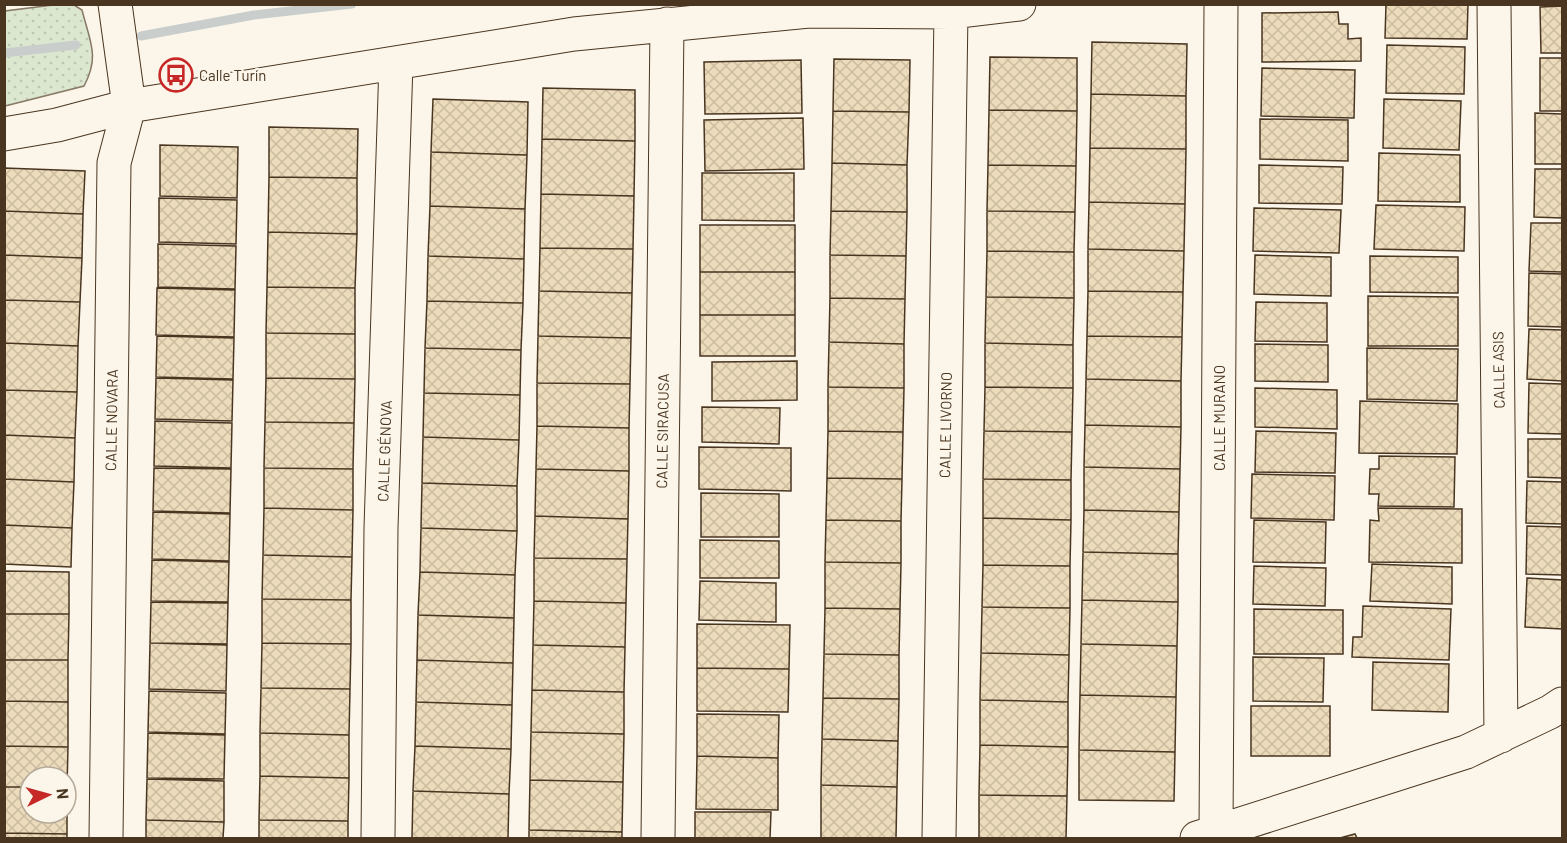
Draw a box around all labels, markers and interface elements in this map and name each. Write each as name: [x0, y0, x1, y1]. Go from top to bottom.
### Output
bus stop icon: Calle Turín: [158, 57, 194, 93]
place label: Calle Turín: [199, 66, 266, 84]
street label: CALLE ASIS: [1488, 331, 1508, 409]
street label: CALLE MURANO: [1210, 365, 1228, 471]
street label: CALLE NOVARA: [101, 369, 121, 471]
street label: CALLE LIVORNO: [935, 372, 955, 478]
street label: CALLE SIRACUSA: [652, 373, 672, 489]
street label: CALLE GÉNOVA: [373, 400, 395, 502]
north arrow: [18, 765, 78, 825]
text: N: [54, 788, 73, 800]

